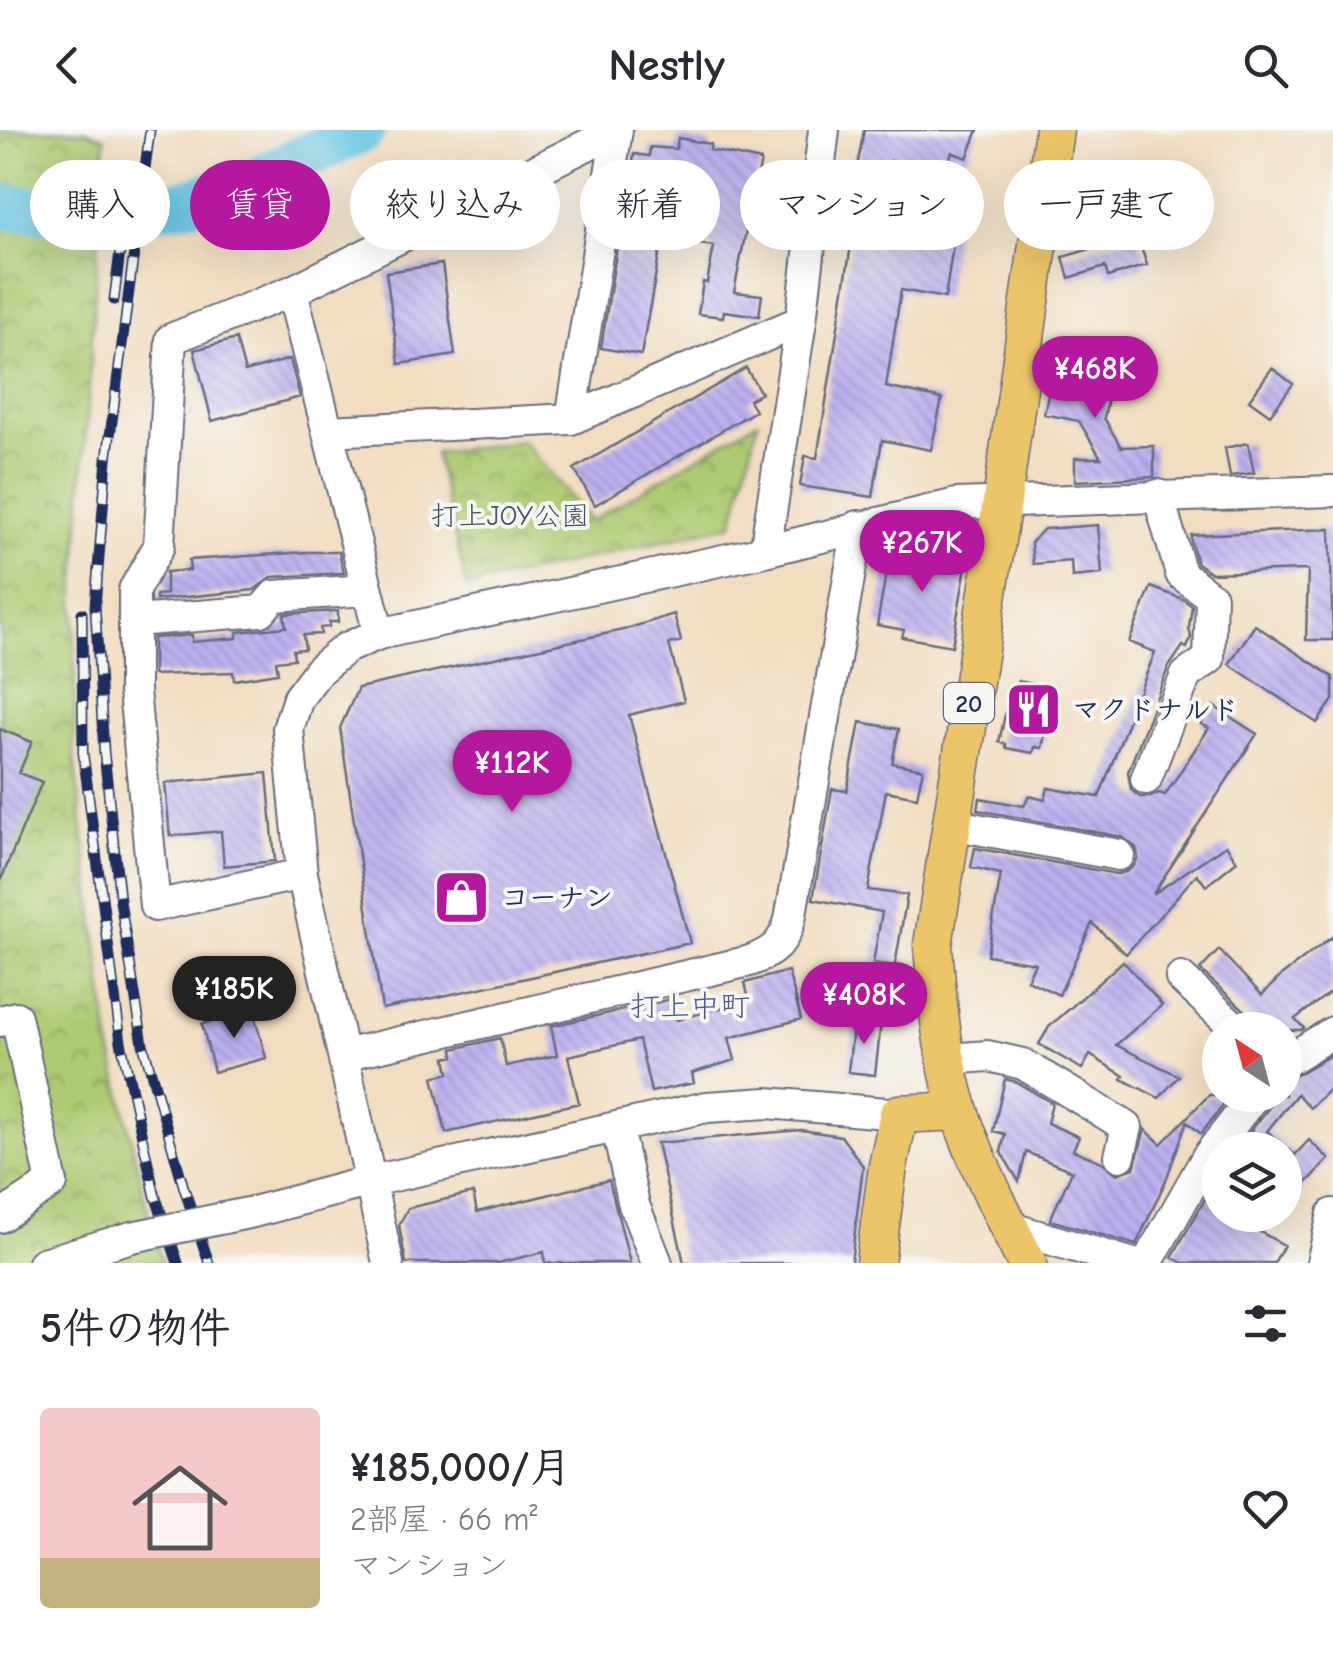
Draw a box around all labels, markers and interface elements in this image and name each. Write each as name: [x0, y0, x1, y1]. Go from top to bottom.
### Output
icon: back: [40, 38, 95, 93]
icon: search: [1238, 38, 1293, 93]
text: Nestly: [608, 39, 725, 91]
chip: 購入: [30, 160, 170, 250]
chip: 賃貸: [190, 160, 330, 250]
chip: 絞り込み: [350, 160, 560, 250]
chip: 新着: [580, 160, 720, 250]
chip: マンション: [740, 160, 984, 250]
chip: 一戸建て: [1004, 160, 1214, 250]
pin: ¥468K: [1025, 336, 1165, 421]
text: ¥468K: [1054, 350, 1136, 387]
park label: 打上JOY公園: [431, 500, 589, 532]
pin: ¥267K: [852, 510, 992, 595]
text: ¥267K: [882, 524, 962, 561]
restaurant icon: マクドナルド: [1003, 679, 1063, 739]
road number: 20: [944, 683, 994, 723]
place label: マクドナルド: [1072, 694, 1239, 726]
pin: ¥112K: [442, 730, 582, 815]
text: ¥112K: [475, 744, 549, 781]
shop icon: コーナン: [432, 867, 492, 927]
place label: コーナン: [501, 882, 613, 914]
pin: ¥185K: [164, 956, 304, 1041]
pin: ¥408K: [794, 962, 934, 1047]
text: ¥185K: [194, 970, 274, 1007]
text: ¥408K: [822, 976, 906, 1013]
district label: 打上中町: [630, 989, 750, 1024]
north arrow: [1202, 1012, 1302, 1112]
map controls: [1202, 1012, 1302, 1232]
button: layers: [1202, 1132, 1302, 1232]
icon: filters: [1238, 1296, 1293, 1351]
text: 5件の物件: [40, 1304, 230, 1353]
text: ¥185,000/月: [350, 1443, 571, 1492]
icon: home: [120, 1448, 240, 1568]
icon: heart: [1238, 1481, 1293, 1536]
text: 2部屋 · 66 m²: [350, 1501, 538, 1538]
text: マンション: [350, 1547, 509, 1584]

